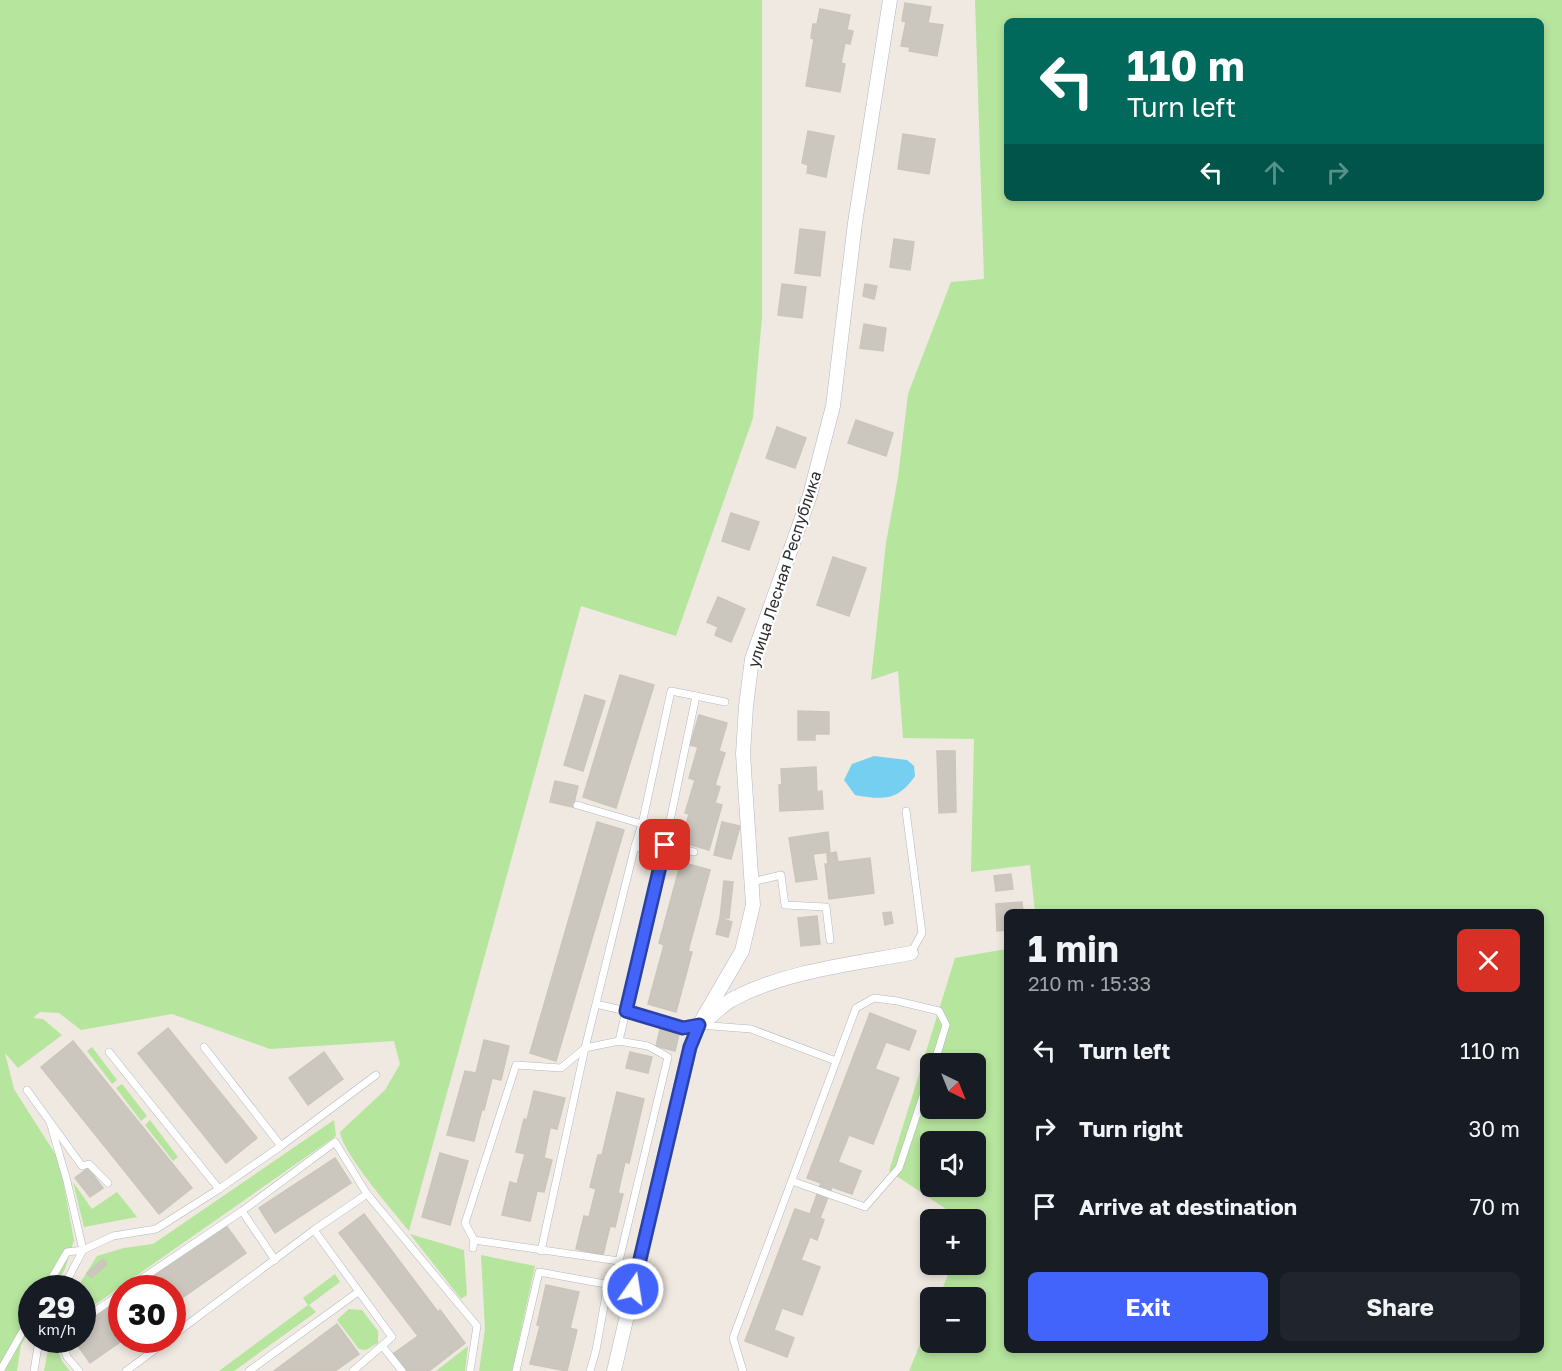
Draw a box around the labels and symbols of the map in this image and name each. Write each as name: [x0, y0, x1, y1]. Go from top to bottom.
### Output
street label: улица Лесная Республика: [743, 468, 825, 670]
pin: [639, 819, 690, 870]
north arrow: [920, 1053, 986, 1119]
position arrow: [601, 1257, 665, 1321]
speed limit sign: 30: [108, 1275, 186, 1353]

